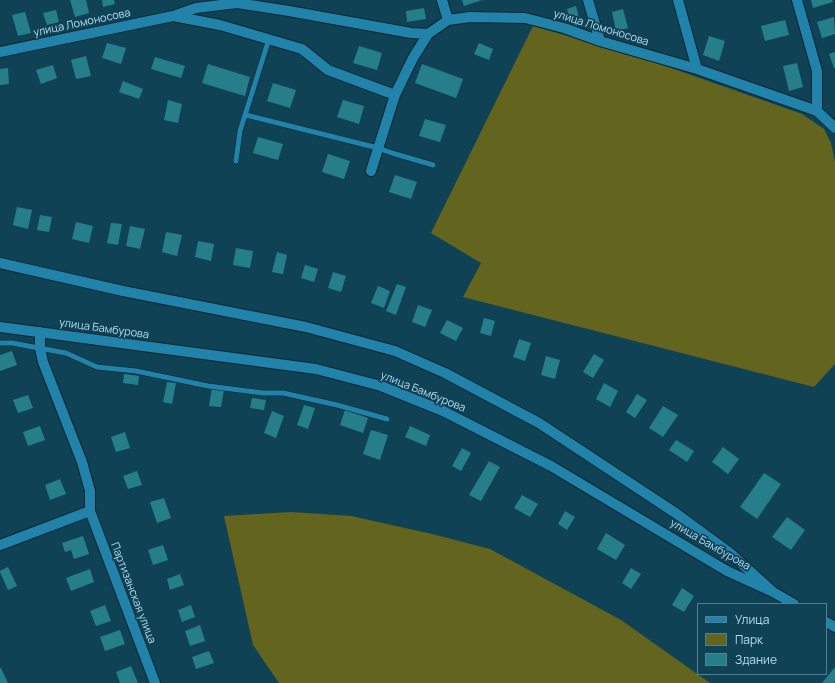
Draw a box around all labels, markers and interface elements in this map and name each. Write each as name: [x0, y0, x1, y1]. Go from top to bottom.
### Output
street label: улица Ломоносова: [32, 6, 132, 40]
street label: улица Ломоносова: [552, 7, 650, 49]
street label: улица Бамбурова: [58, 316, 150, 342]
street label: улица Бамбурова: [379, 369, 467, 415]
street label: улица Бамбурова: [667, 517, 753, 573]
street label: Партизанская улица: [108, 541, 158, 645]
legend: [697, 603, 827, 675]
text: Улица: [735, 611, 769, 628]
text: Парк: [735, 631, 763, 648]
text: Здание: [735, 651, 777, 668]

